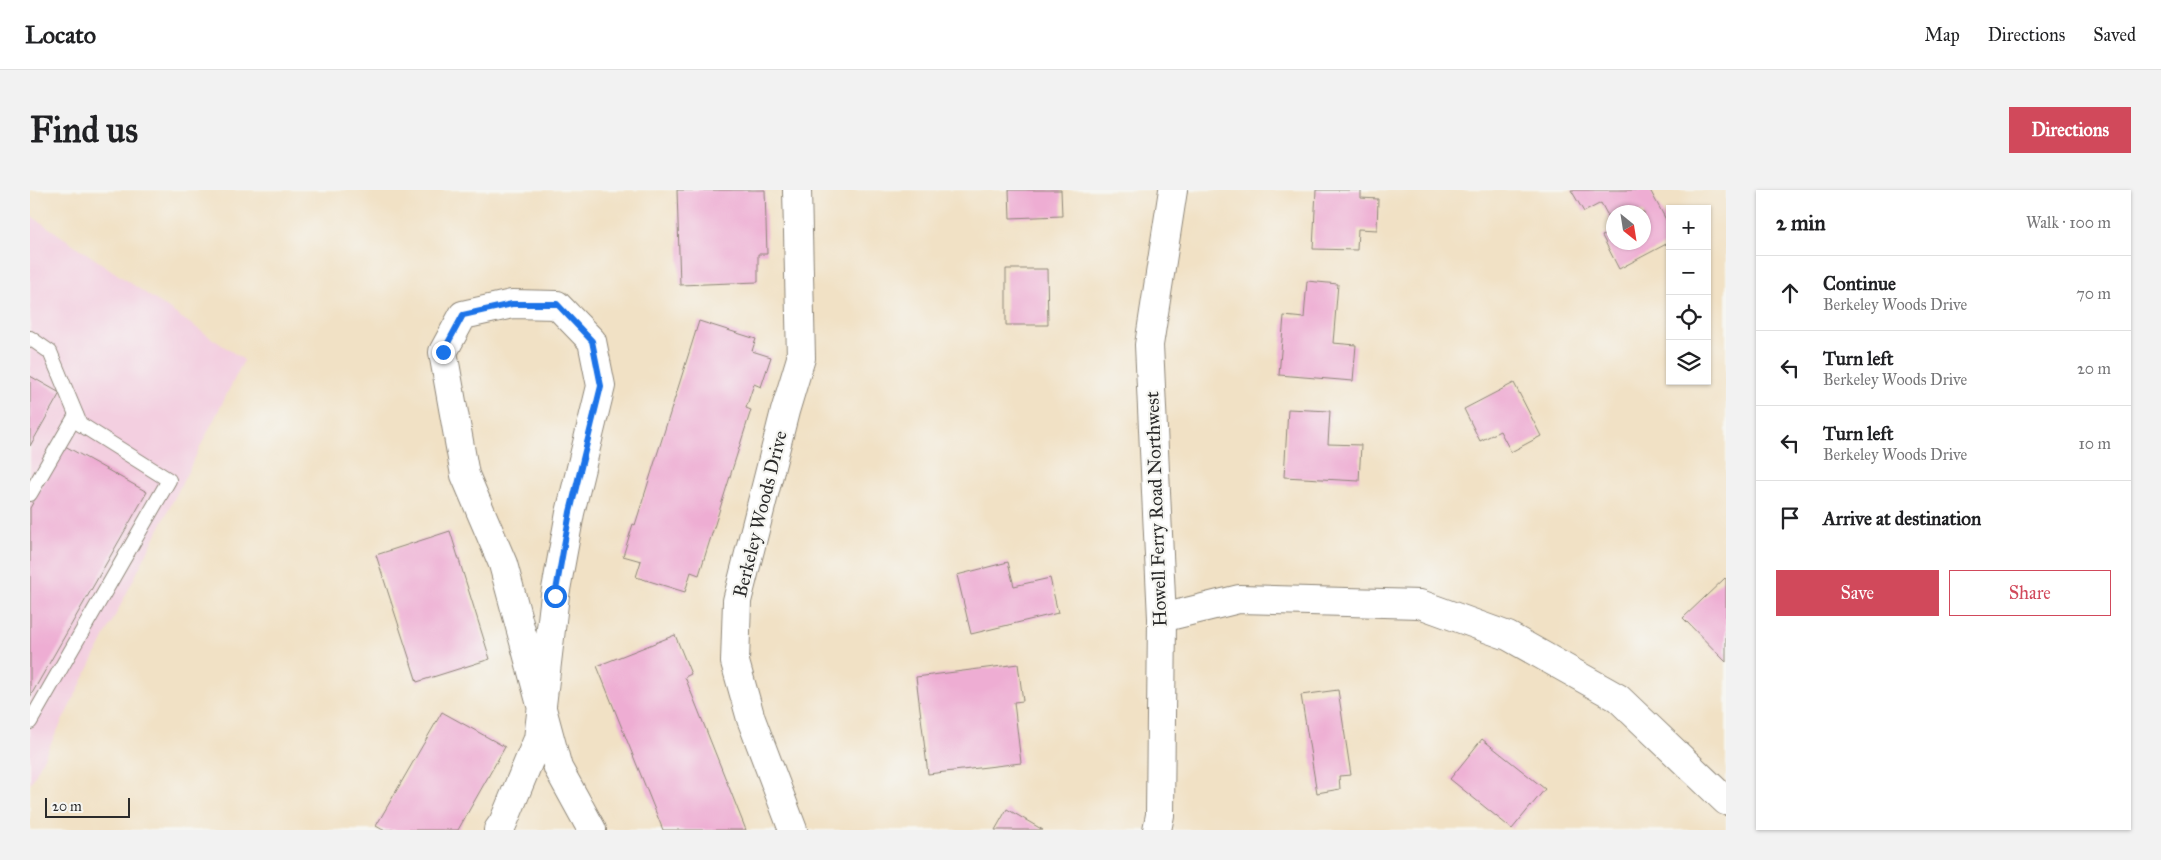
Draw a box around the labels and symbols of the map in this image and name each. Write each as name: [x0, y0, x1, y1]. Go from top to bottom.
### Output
north arrow: [1606, 205, 1651, 250]
route end: [432, 341, 455, 364]
street label: Howell Ferry Road Northwest: [1140, 391, 1172, 627]
street label: Berkeley Woods Drive: [728, 428, 792, 600]
route start: [544, 585, 567, 608]
scale bar: [45, 795, 130, 818]

